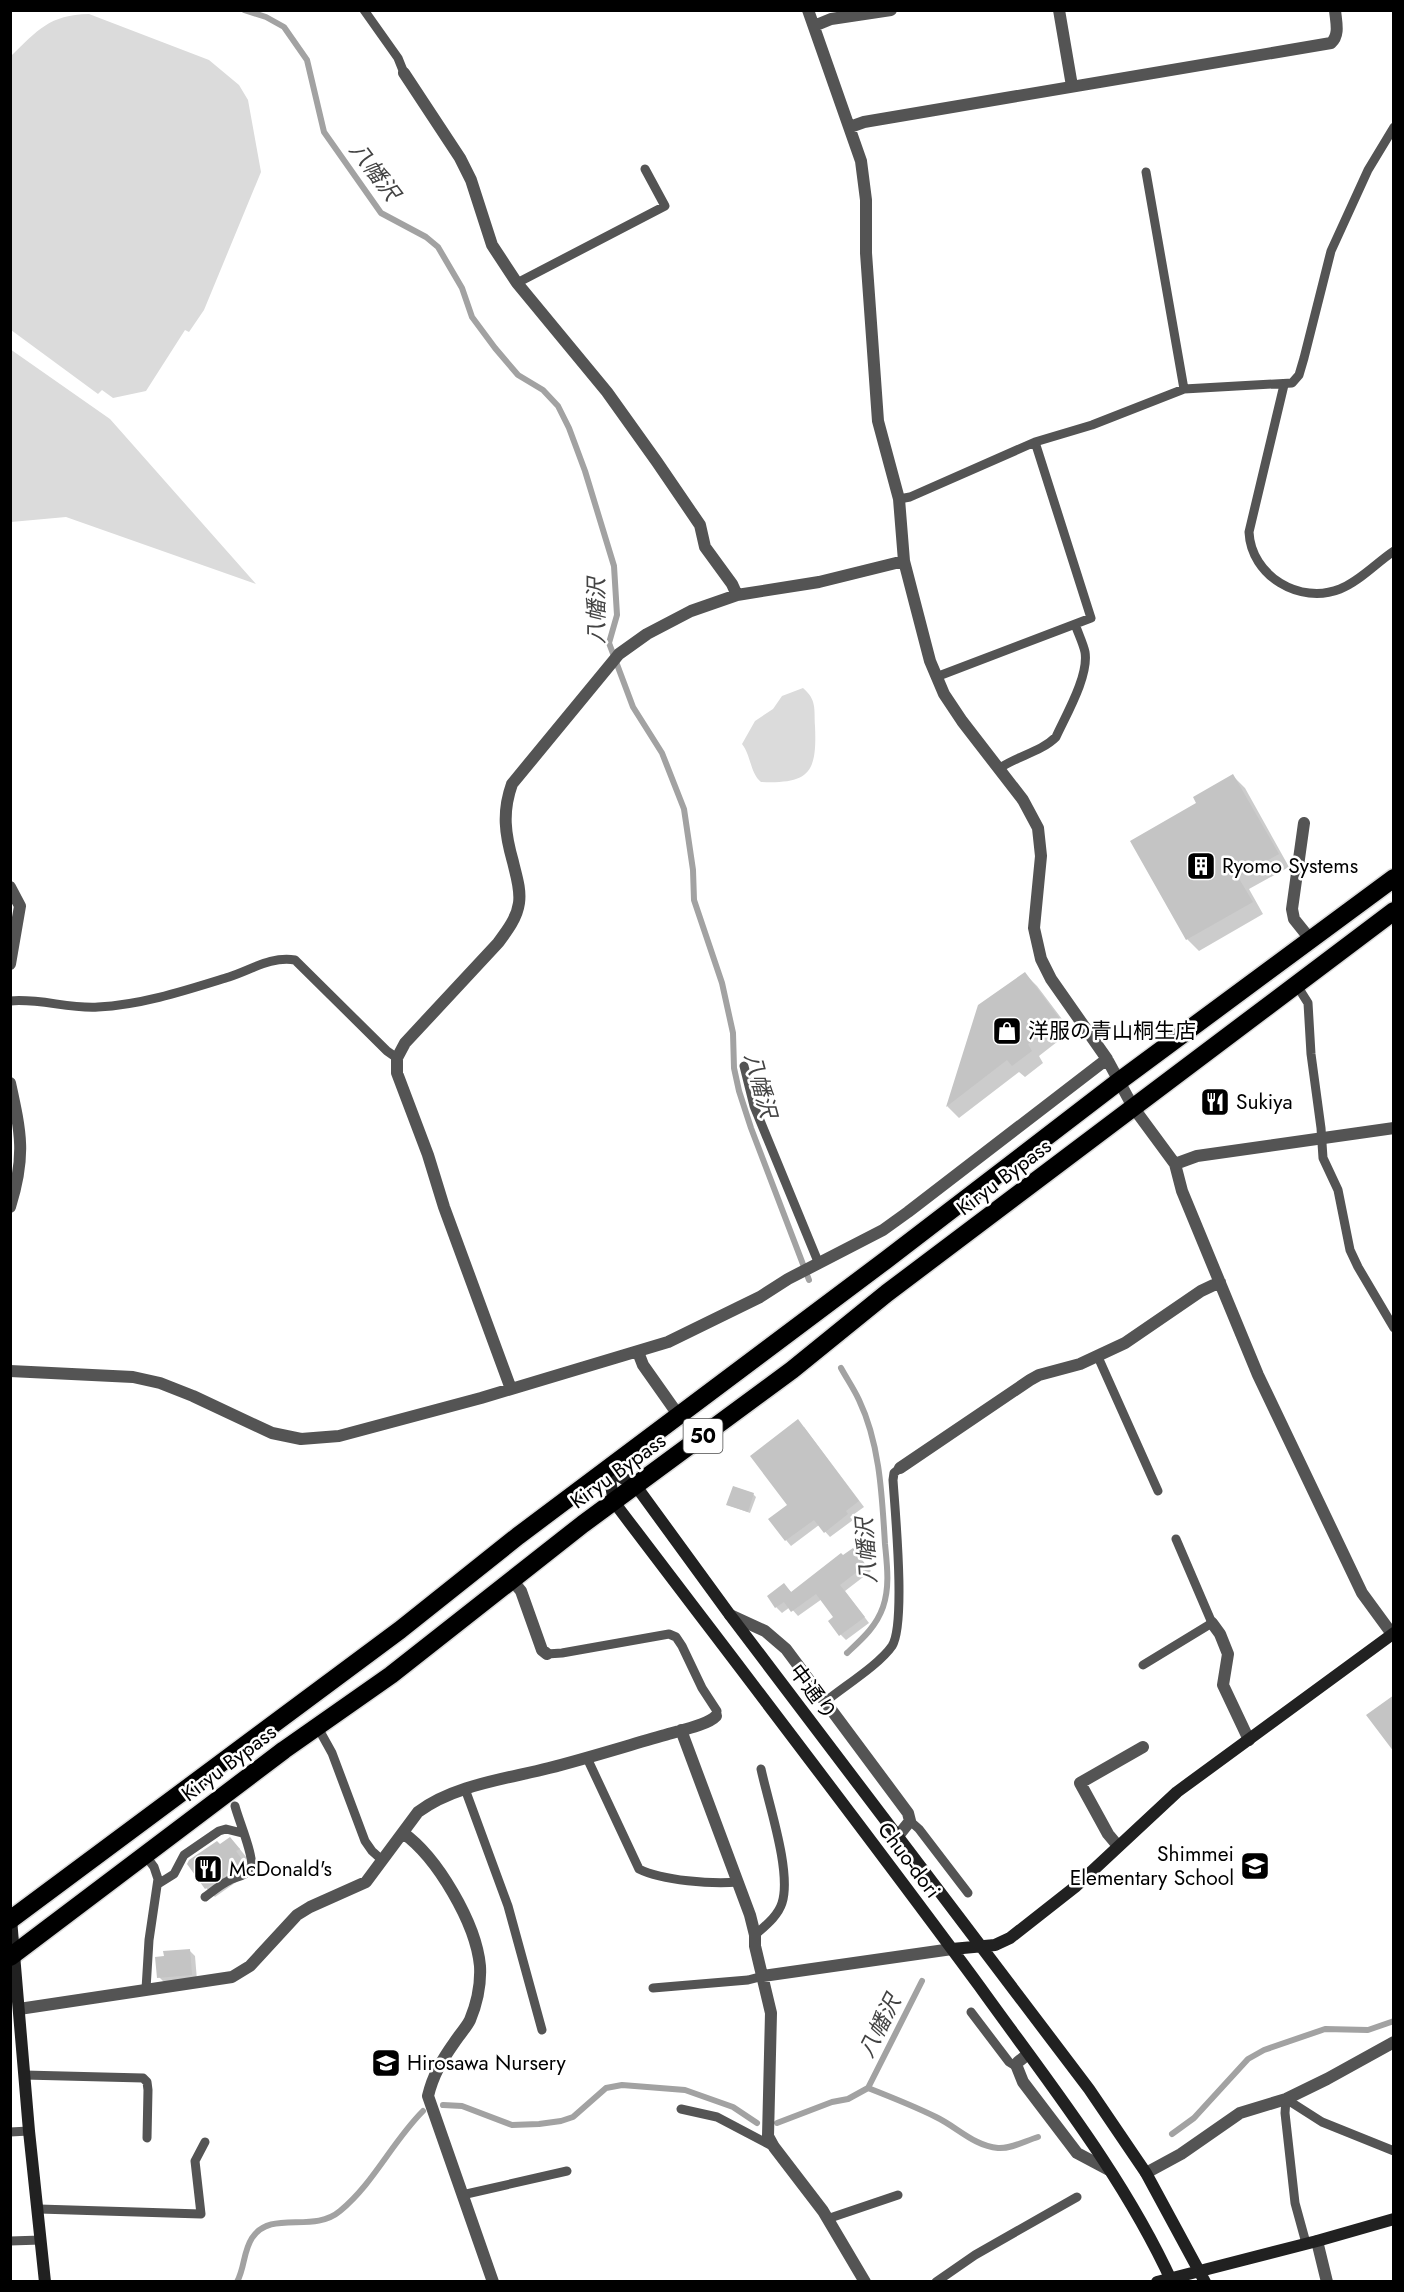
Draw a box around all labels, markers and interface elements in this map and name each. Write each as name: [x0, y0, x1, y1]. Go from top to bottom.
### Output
water label: 八幡沢: [342, 135, 409, 209]
water label: 八幡沢: [580, 575, 612, 644]
building icon: Ryomo Systems: [1185, 850, 1217, 882]
place label: Ryomo Systems: [1222, 851, 1358, 881]
shop icon: 洋服の青山桐生店: [991, 1015, 1023, 1047]
place label: 洋服の青山桐生店: [1028, 1016, 1196, 1046]
water label: 八幡沢: [737, 1049, 786, 1124]
restaurant icon: Sukiya: [1199, 1086, 1231, 1118]
place label: Sukiya: [1236, 1087, 1293, 1117]
street label: Kiryu Bypass: [950, 1131, 1058, 1223]
road number: 50: [684, 1419, 722, 1453]
street label: Kiryu Bypass: [564, 1426, 672, 1516]
water label: 八幡沢: [848, 1514, 884, 1585]
street label: 中通り: [782, 1658, 844, 1726]
street label: Kiryu Bypass: [175, 1717, 283, 1809]
street label: Chuo-dori: [870, 1816, 948, 1904]
place label: Shimmei Elementary School: [1070, 1839, 1234, 1893]
school or university icon: Shimmei Elementary School: [1239, 1850, 1271, 1882]
restaurant icon: McDonald's: [192, 1853, 224, 1885]
place label: McDonald's: [229, 1854, 332, 1884]
water label: 八幡沢: [850, 1987, 910, 2063]
school or university icon: Hirosawa Nursery: [370, 2047, 402, 2079]
place label: Hirosawa Nursery: [407, 2048, 567, 2078]

